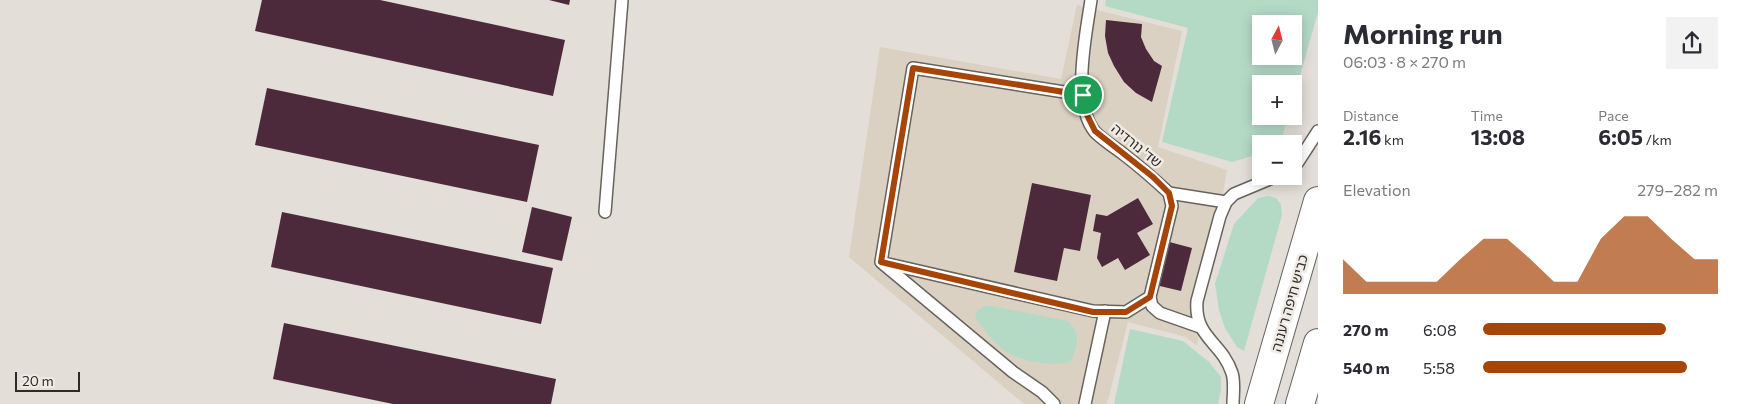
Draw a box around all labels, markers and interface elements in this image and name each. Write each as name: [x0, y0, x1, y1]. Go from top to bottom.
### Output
north arrow: [1252, 15, 1302, 65]
map controls: [1252, 15, 1302, 185]
text: Morning run: [1343, 16, 1503, 50]
button: share: [1666, 17, 1718, 69]
text: 06:03 · 8 × 270 m: [1343, 52, 1466, 71]
pin: [1062, 74, 1104, 116]
button: +: [1252, 75, 1302, 125]
icon: arrive: [1069, 81, 1097, 109]
text: Distance: [1343, 107, 1399, 124]
text: Time: [1471, 107, 1503, 124]
text: Pace: [1598, 107, 1629, 124]
street label: שד' נורדיה: [1108, 119, 1166, 171]
text: 2.16: [1343, 124, 1381, 149]
text: 13:08: [1471, 124, 1525, 149]
text: 6:05: [1598, 124, 1643, 149]
text: km: [1381, 131, 1404, 148]
text: /km: [1643, 131, 1672, 148]
button: −: [1252, 135, 1302, 185]
text: Elevation: [1343, 180, 1411, 199]
text: 279–282 m: [1637, 180, 1718, 199]
street label: כביש חיפה רעננה: [1267, 252, 1311, 354]
text: 270 m: [1343, 320, 1388, 339]
text: 6:08: [1423, 320, 1457, 339]
text: 540 m: [1343, 358, 1390, 377]
text: 5:58: [1423, 358, 1455, 377]
scale bar: [15, 369, 80, 392]
text: 20 m: [22, 372, 54, 389]

